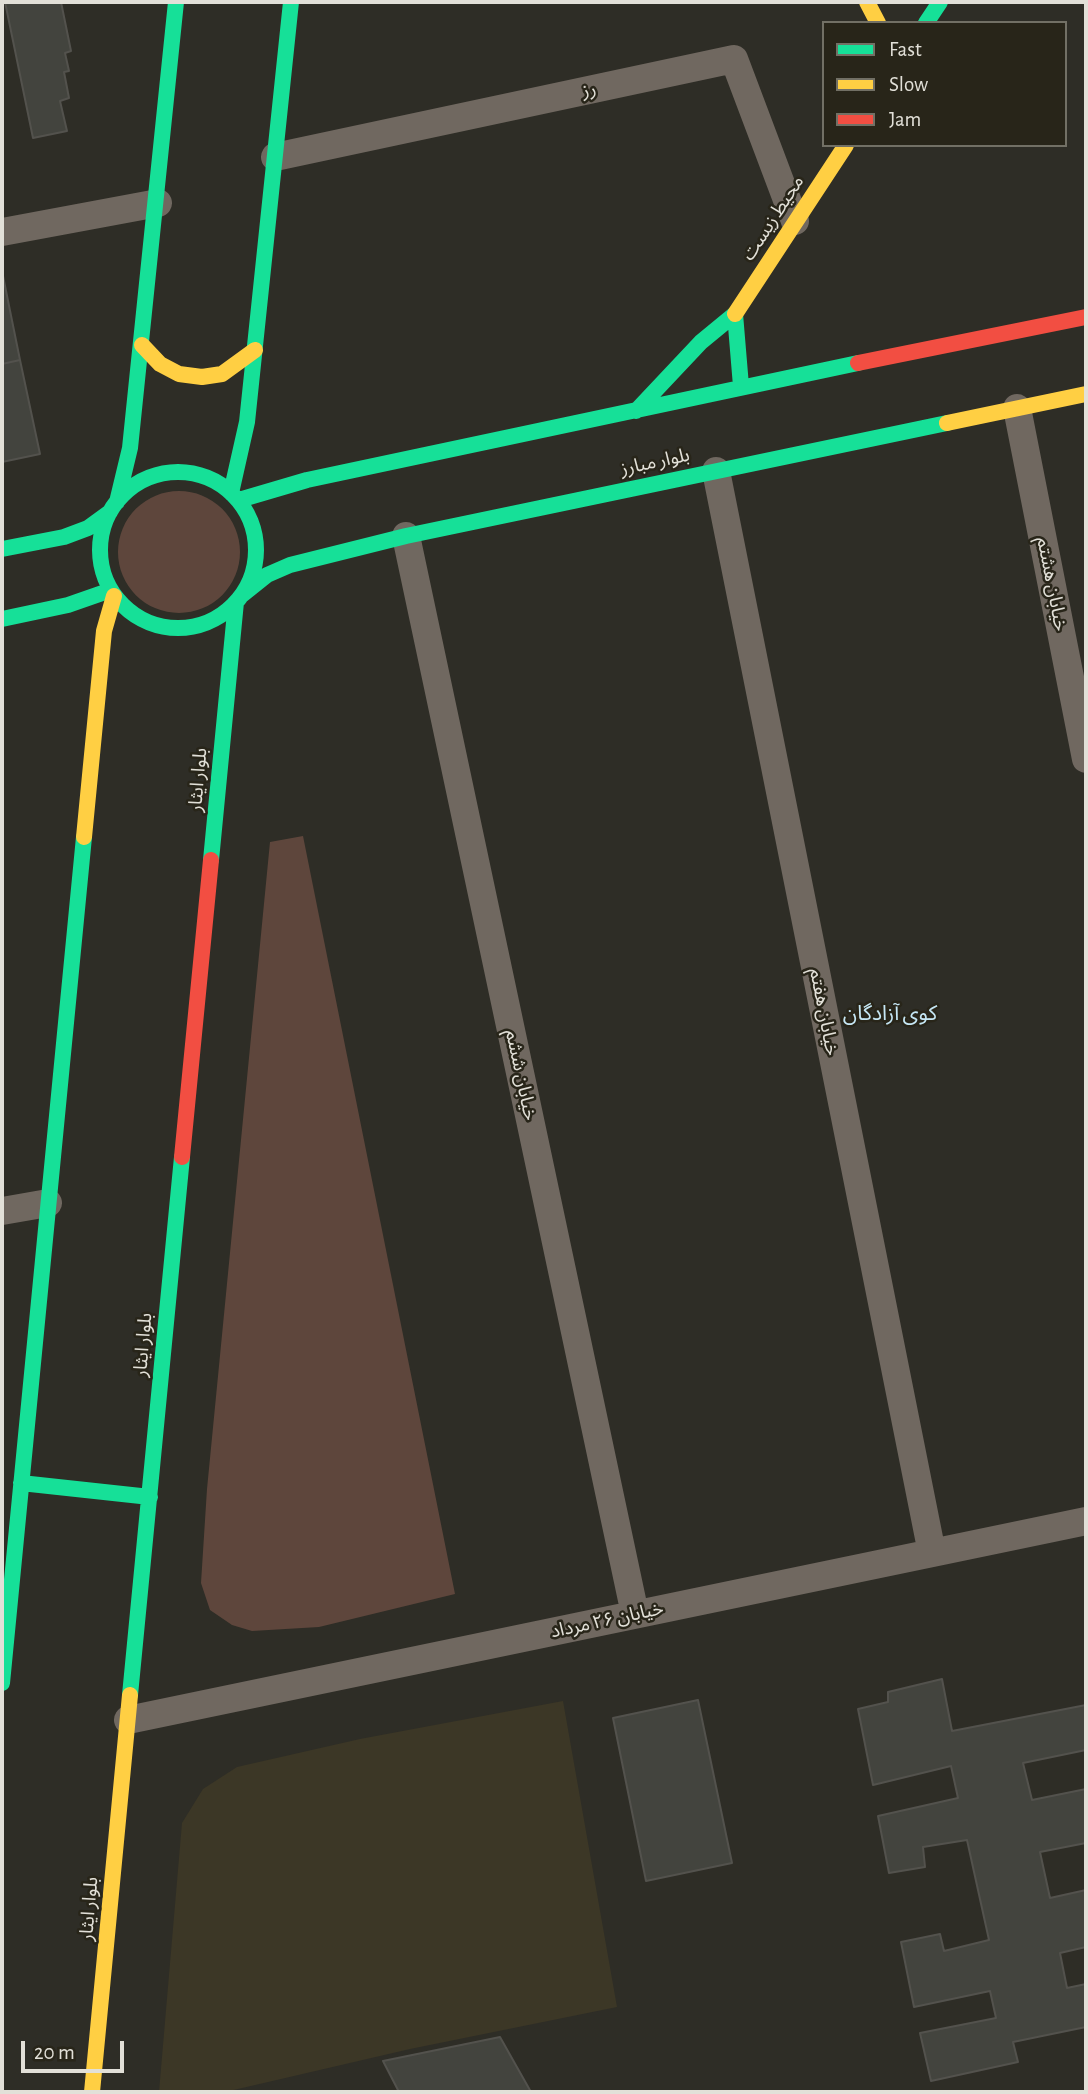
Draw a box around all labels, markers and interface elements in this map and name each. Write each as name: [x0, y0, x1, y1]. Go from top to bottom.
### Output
legend: [822, 21, 1067, 147]
text: Fast: [889, 39, 922, 60]
text: Slow: [889, 74, 928, 95]
street label: رز: [580, 77, 598, 103]
text: Jam: [889, 109, 921, 130]
street label: محیط زیست: [737, 171, 809, 265]
street label: بلوار مبارز: [618, 444, 692, 480]
street label: خیابان هشتم: [1032, 535, 1072, 633]
street label: بلوار ایثار: [184, 747, 212, 813]
street label: خیابان هفتم: [804, 966, 844, 1058]
district label: کوی آزادگان: [843, 1001, 937, 1027]
street label: خیابان ششم: [500, 1027, 542, 1123]
street label: بلوار ایثار: [129, 1312, 157, 1378]
street label: خیابان ۲۶ مرداد: [548, 1597, 666, 1643]
street label: بلوار ایثار: [75, 1876, 103, 1942]
scale bar: [24, 2028, 128, 2072]
text: 20 m: [34, 2042, 75, 2063]

